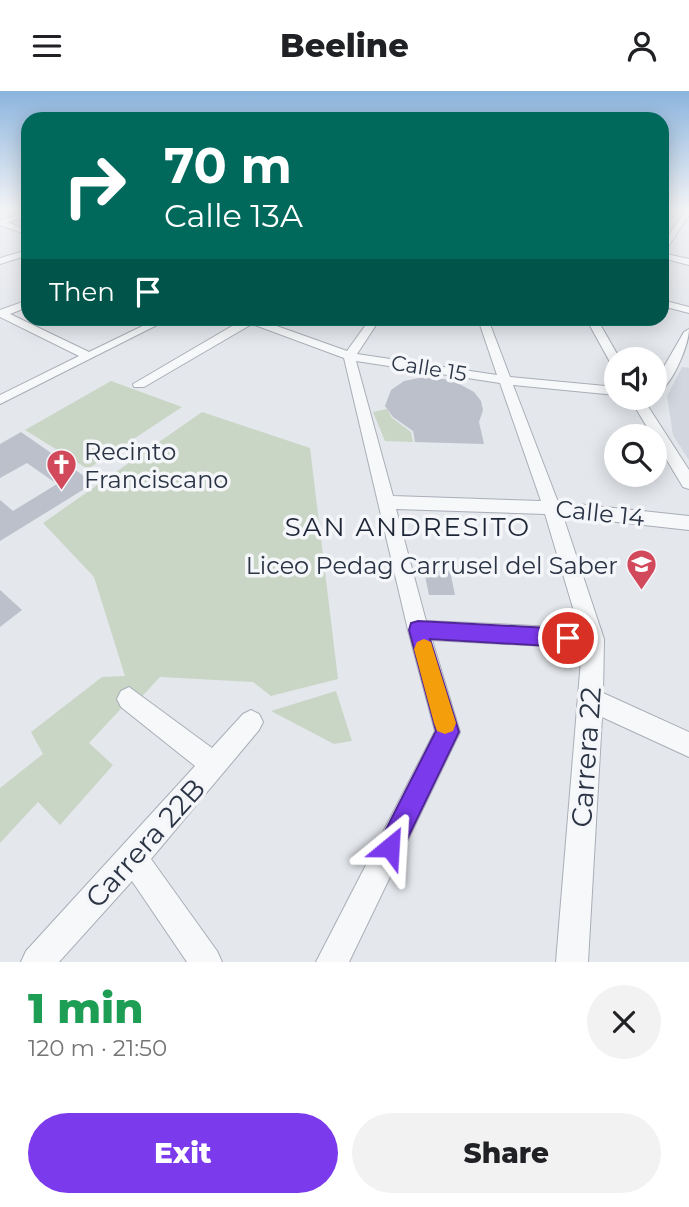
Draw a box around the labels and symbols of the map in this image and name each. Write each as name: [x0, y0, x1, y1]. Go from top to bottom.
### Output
street label: Calle 15: [389, 350, 469, 386]
place label: Recinto Franciscano: [84, 437, 228, 494]
church icon: Recinto Franciscano: [44, 448, 78, 492]
street label: Calle 14: [554, 494, 646, 532]
district label: SAN ANDRESITO: [285, 511, 531, 543]
school or university icon: Liceo Pedag Carrusel del Saber: [624, 548, 658, 592]
place label: Liceo Pedag Carrusel del Saber: [246, 551, 618, 580]
pin: [538, 608, 598, 668]
street label: Carrera 22: [564, 686, 608, 828]
street label: Carrera 22B: [78, 771, 212, 915]
position arrow: [353, 810, 427, 884]

